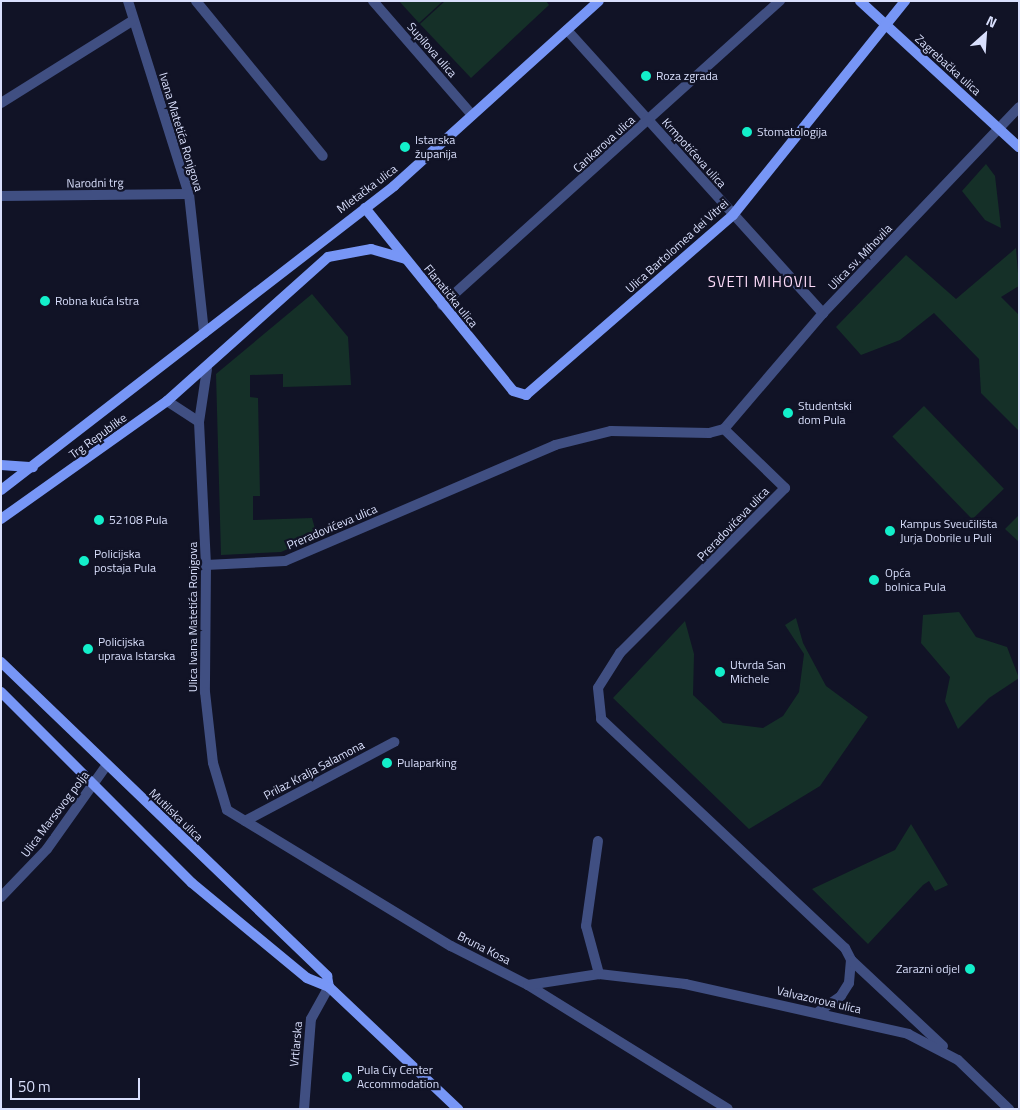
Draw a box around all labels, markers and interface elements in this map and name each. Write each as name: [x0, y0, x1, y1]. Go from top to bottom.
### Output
north arrow: [960, 10, 1010, 60]
text: N: [983, 10, 1001, 33]
street label: Supilova ulica: [404, 20, 460, 80]
street label: Zagrebačka ulica: [912, 32, 984, 98]
place label: Roza zgrada: [656, 69, 718, 83]
marker: Roza zgrada: [640, 70, 652, 82]
street label: Ivana Matetića Ronjgova: [156, 71, 206, 193]
street label: Cankarova ulica: [570, 112, 638, 176]
street label: Krmpotićeva ulica: [659, 115, 729, 191]
place label: Stomatologija: [757, 125, 827, 139]
marker: Stomatologija: [741, 126, 753, 138]
place label: Istarska županija: [415, 133, 457, 161]
marker: Istarska županija: [399, 141, 411, 153]
street label: Mletačka ulica: [334, 162, 400, 216]
street label: Narodni trg: [66, 175, 124, 191]
street label: Ulica Bartolomea dei Vitrei: [623, 196, 731, 296]
street label: Ulica sv. Mihovila: [825, 221, 895, 293]
street label: Flanatička ulica: [421, 262, 481, 330]
district label: SVETI MIHOVIL: [706, 273, 818, 291]
place label: Robna kuća Istra: [55, 294, 139, 308]
marker: Robna kuća Istra: [39, 295, 51, 307]
place label: Studentski dom Pula: [798, 399, 852, 427]
marker: Studentski dom Pula: [782, 407, 794, 419]
street label: Trg Republike: [66, 410, 130, 462]
street label: Preradovićeva ulica: [694, 484, 772, 564]
street label: Preradovićeva ulica: [285, 501, 379, 553]
place label: 52108 Pula: [109, 513, 168, 527]
marker: 52108 Pula: [93, 514, 105, 526]
place label: Kampus Sveučilišta Jurja Dobrile u Puli: [900, 517, 997, 545]
marker: Kampus Sveučilišta Jurja Dobrile u Puli: [884, 525, 896, 537]
street label: Ulica Ivana Matetića Ronjgova: [186, 542, 200, 692]
place label: Policijska postaja Pula: [94, 547, 156, 575]
marker: Policijska postaja Pula: [78, 555, 90, 567]
place label: Opća bolnica Pula: [885, 566, 946, 594]
marker: Opća bolnica Pula: [867, 573, 881, 587]
place label: Policijska uprava Istarska: [98, 635, 175, 663]
marker: Policijska uprava Istarska: [82, 643, 94, 655]
place label: Utvrda San Michele: [730, 658, 786, 686]
marker: Utvrda San Michele: [714, 666, 726, 678]
street label: Prilaz Kralja Salamona: [261, 737, 367, 803]
place label: Pulaparking: [397, 756, 457, 770]
marker: Pulaparking: [381, 757, 393, 769]
street label: Ulica Marsovog polja: [18, 768, 92, 860]
street label: Mutilska ulica: [146, 786, 206, 844]
street label: Bruna Kosa: [455, 929, 513, 967]
place label: Zarazni odjel: [896, 962, 960, 976]
marker: Zarazni odjel: [964, 963, 976, 975]
street label: Valvazorova ulica: [775, 983, 863, 1017]
street label: Vrtlarska: [287, 1021, 305, 1067]
place label: Pula Ciy Center Accommodation: [357, 1063, 439, 1091]
scale bar: [12, 1068, 142, 1100]
marker: Pula Ciy Center Accommodation: [341, 1071, 353, 1083]
text: 50 m: [18, 1075, 51, 1098]

